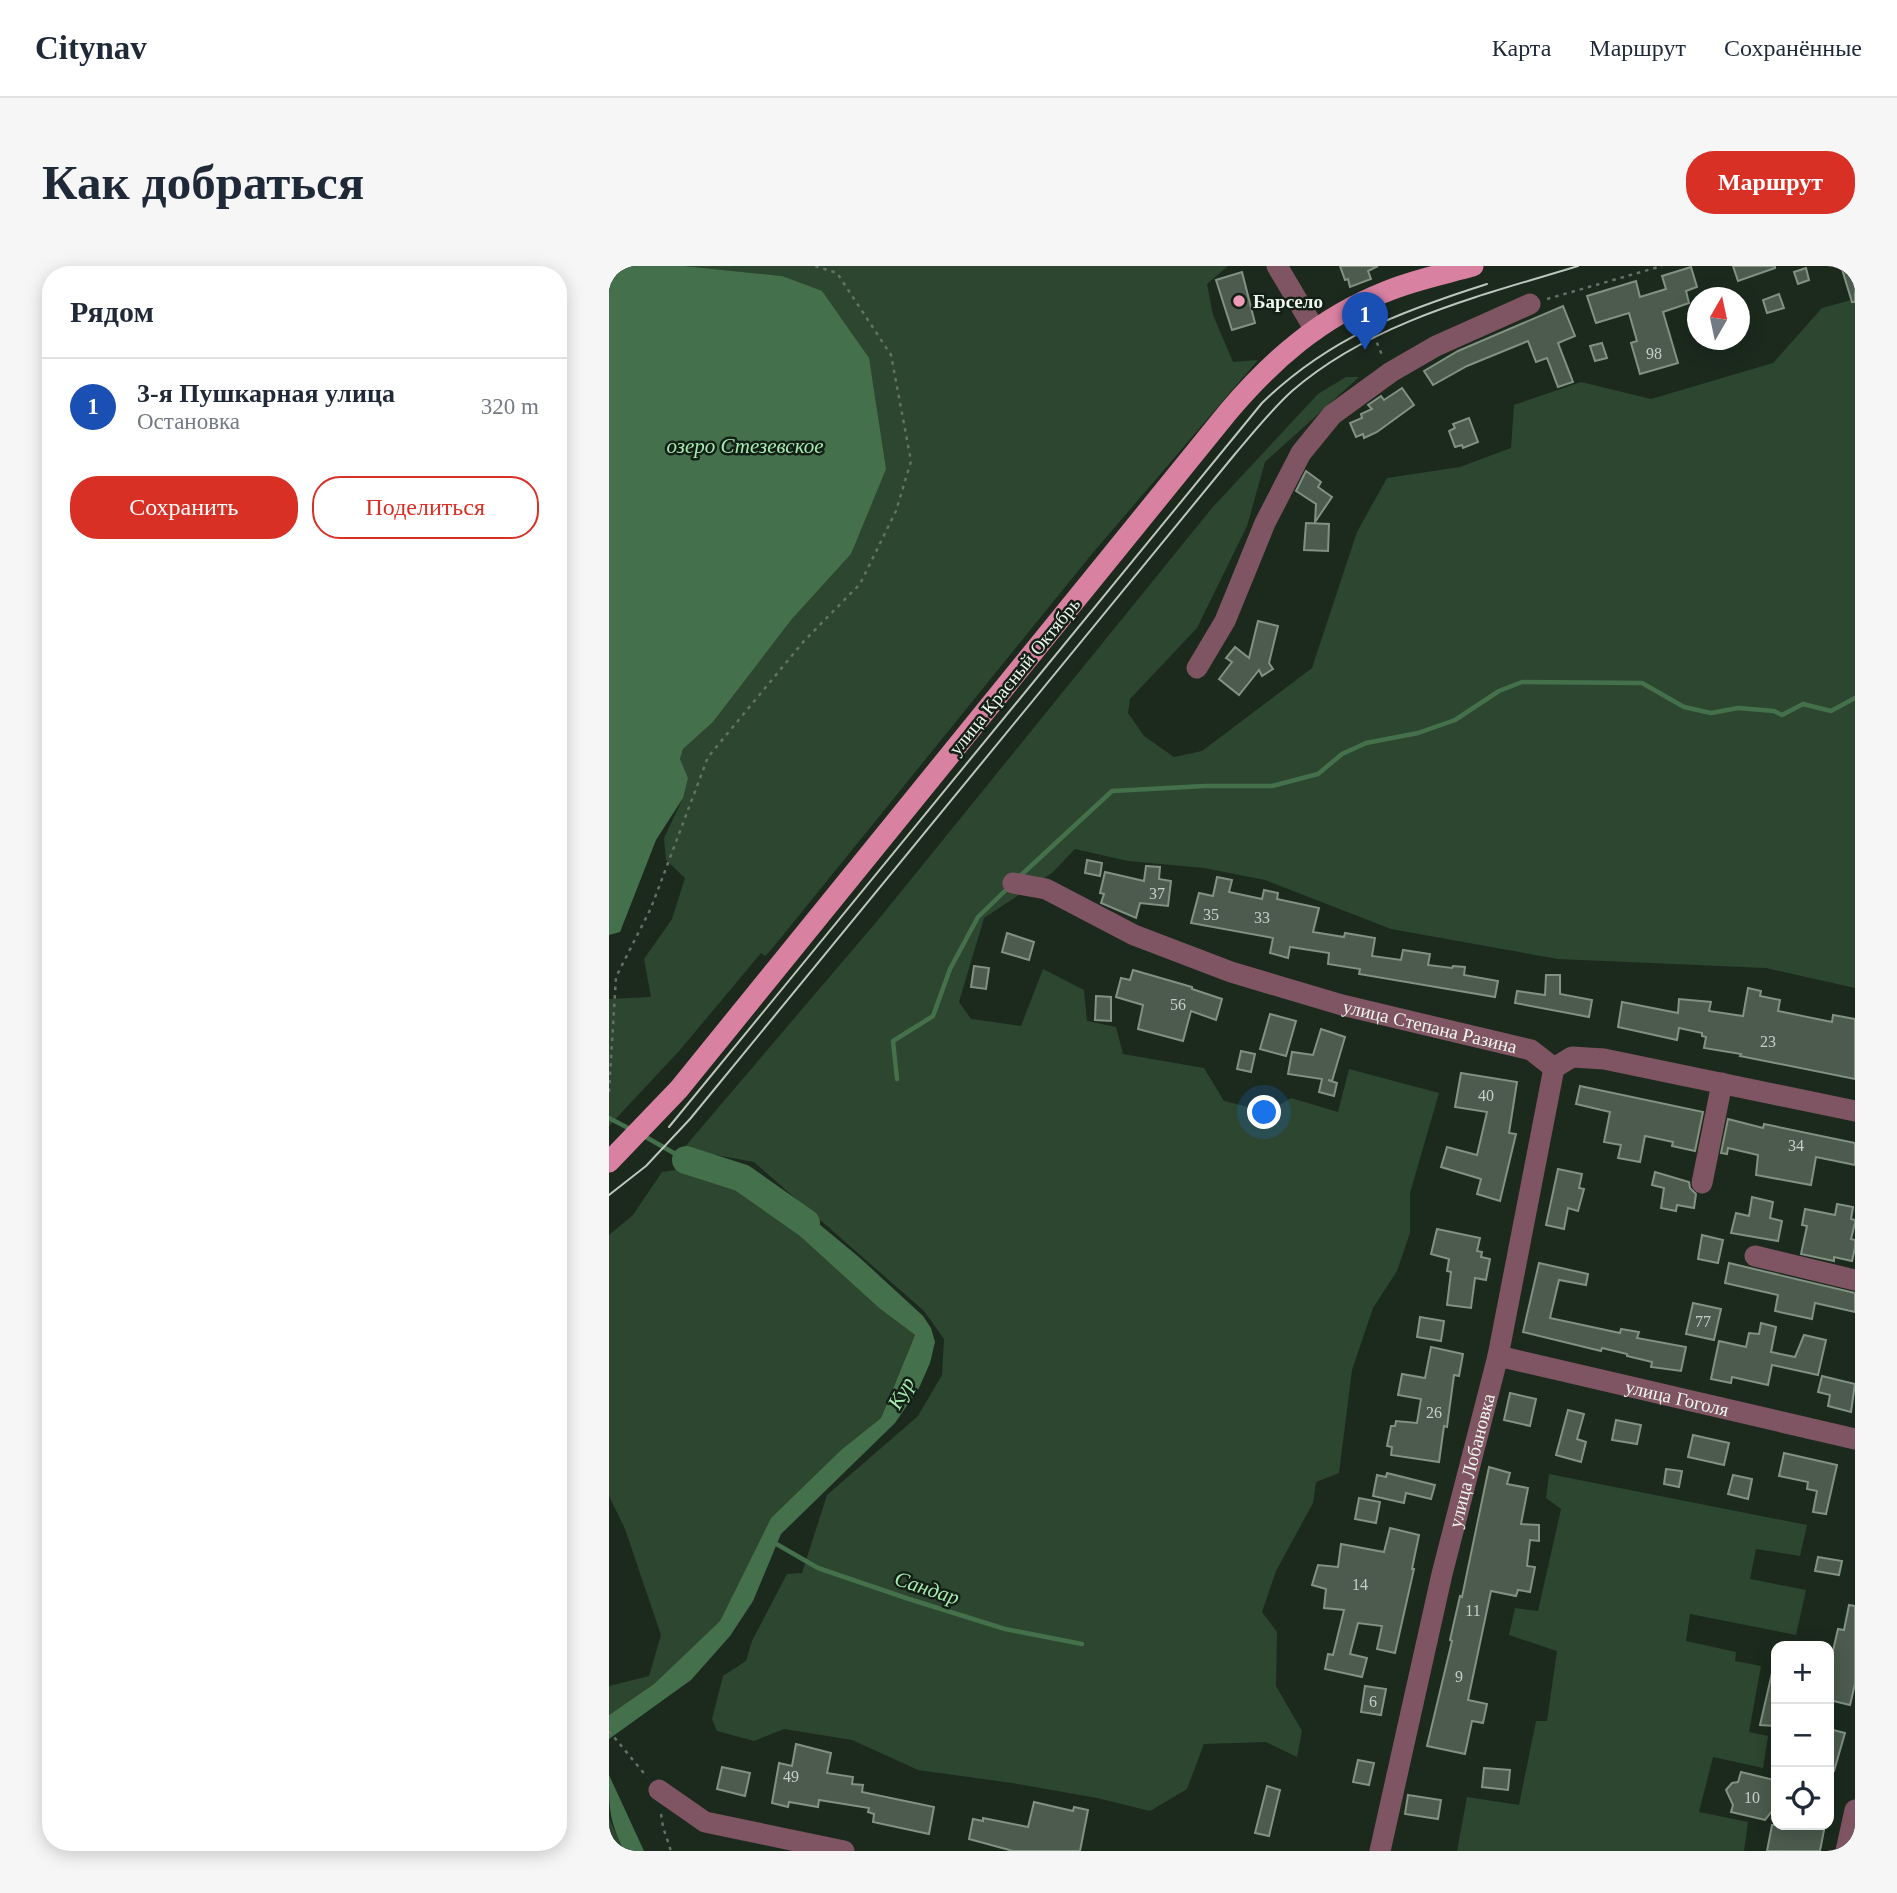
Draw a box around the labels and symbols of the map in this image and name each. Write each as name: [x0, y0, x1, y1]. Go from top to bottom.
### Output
north arrow: [1687, 287, 1750, 350]
place label: Барсело: [1253, 291, 1323, 312]
pin: 1: [1342, 292, 1388, 350]
marker: Барсело: [1231, 293, 1247, 309]
house number: 98: [1646, 345, 1662, 362]
water label: озеро Стезевское: [666, 434, 824, 458]
street label: улица Красный Октябрь: [945, 593, 1084, 759]
house number: 37: [1149, 885, 1165, 902]
house number: 35: [1203, 906, 1219, 923]
house number: 33: [1254, 909, 1270, 926]
house number: 56: [1170, 996, 1186, 1013]
street label: улица Степана Разина: [1341, 996, 1520, 1057]
house number: 23: [1760, 1033, 1776, 1050]
house number: 40: [1478, 1087, 1494, 1104]
your location: [1247, 1095, 1281, 1129]
house number: 34: [1788, 1137, 1804, 1154]
house number: 77: [1695, 1313, 1711, 1330]
water label: Кур: [882, 1373, 919, 1414]
street label: улица Гоголя: [1623, 1376, 1731, 1420]
street label: улица Лобановка: [1444, 1391, 1499, 1530]
house number: 26: [1426, 1404, 1442, 1421]
water label: Сандар: [892, 1566, 962, 1610]
house number: 14: [1352, 1576, 1368, 1593]
house number: 11: [1465, 1602, 1481, 1619]
house number: 9: [1455, 1668, 1463, 1685]
house number: 6: [1369, 1693, 1377, 1710]
house number: 49: [783, 1768, 799, 1785]
house number: 10: [1744, 1789, 1760, 1806]

